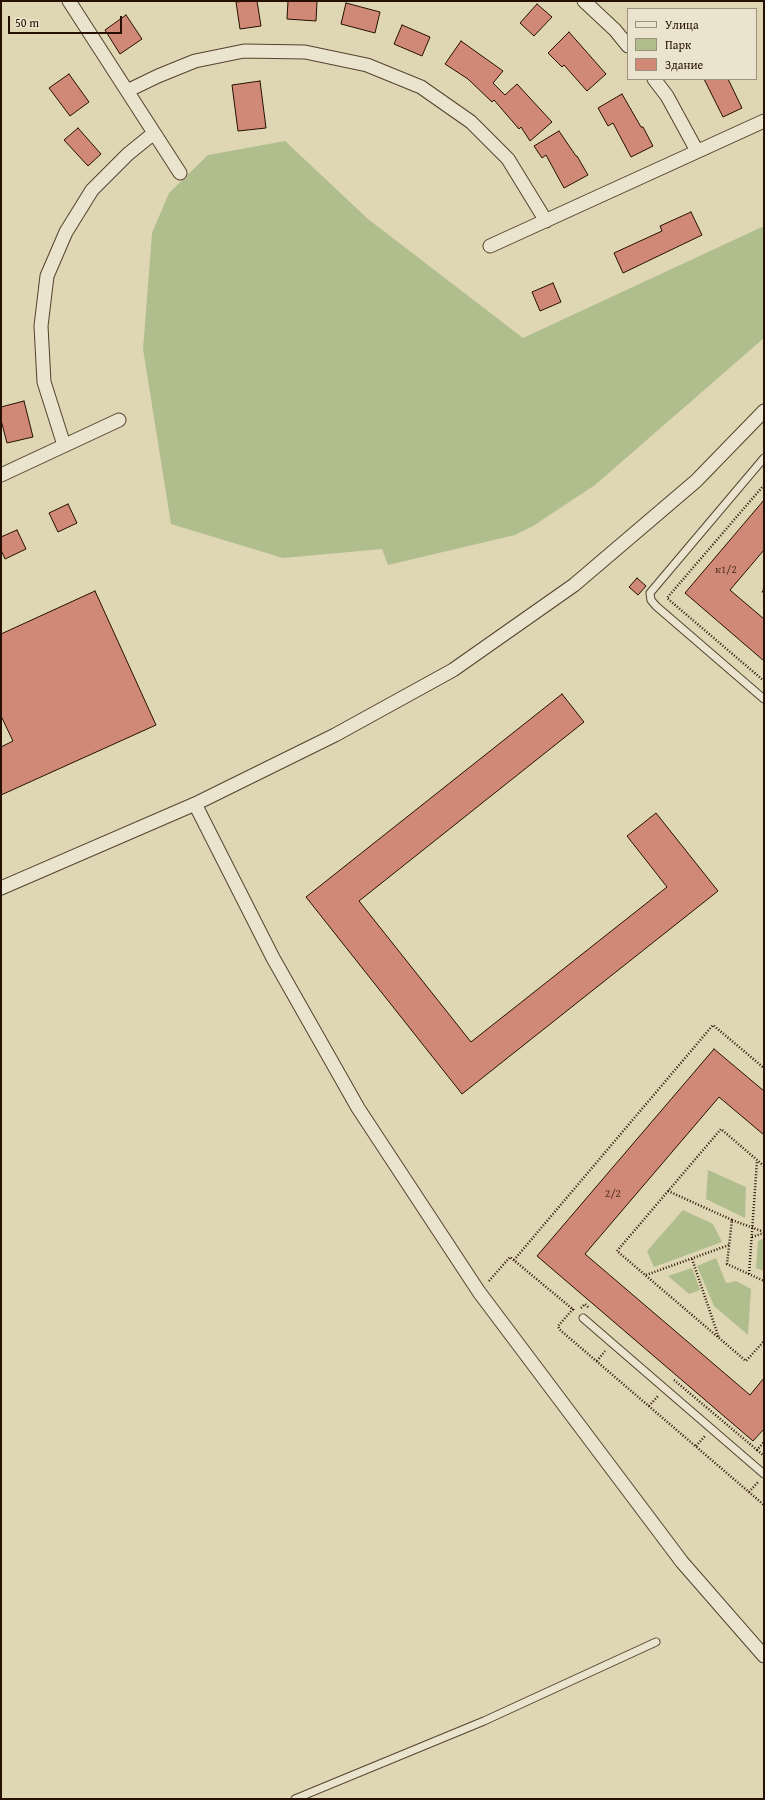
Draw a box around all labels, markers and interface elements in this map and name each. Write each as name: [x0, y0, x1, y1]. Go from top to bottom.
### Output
scale bar: [10, 8, 124, 34]
legend: [627, 8, 757, 80]
text: 50 m: [15, 14, 39, 31]
text: Улица: [665, 16, 699, 33]
text: Парк: [665, 36, 691, 53]
text: Здание: [665, 56, 703, 73]
house number: к1/2: [715, 563, 737, 577]
house number: 2/2: [605, 1187, 621, 1201]

